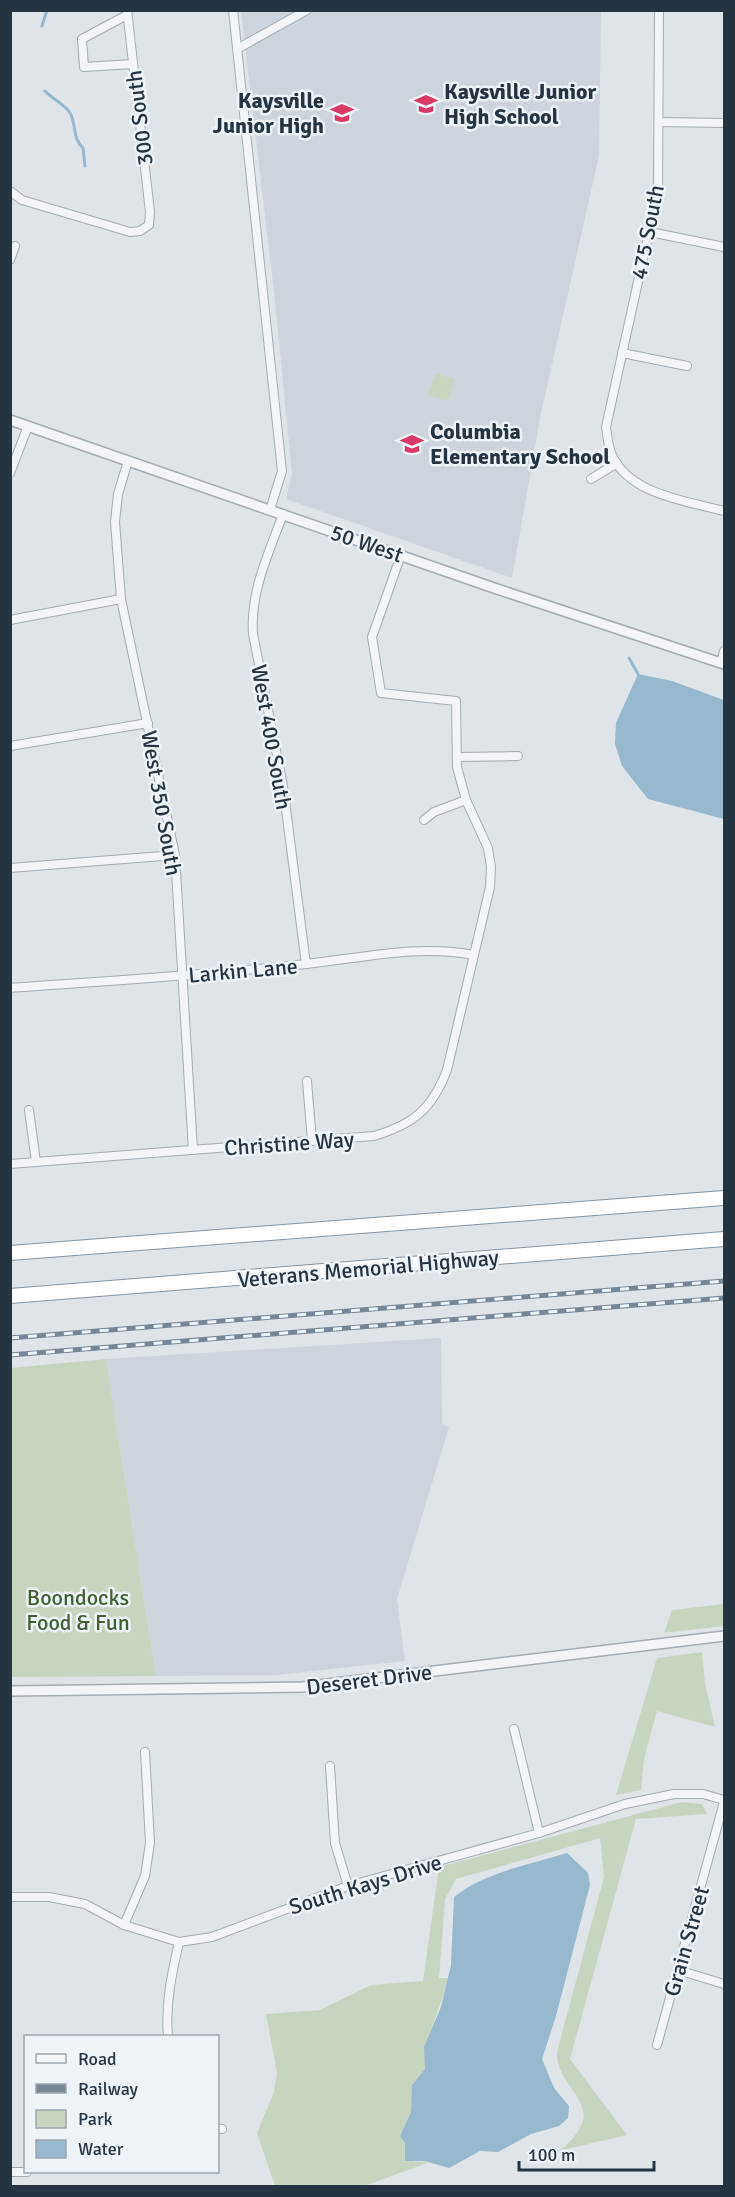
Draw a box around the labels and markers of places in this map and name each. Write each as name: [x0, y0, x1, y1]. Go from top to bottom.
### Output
place label: Kaysville Junior High School: [444, 78, 597, 130]
place label: Kaysville Junior High: [213, 87, 324, 139]
school or university icon: Kaysville Junior High School: [413, 91, 439, 117]
school or university icon: Kaysville Junior High: [329, 100, 355, 126]
place label: Columbia Elementary School: [430, 418, 610, 470]
school or university icon: Columbia Elementary School: [399, 431, 425, 457]

